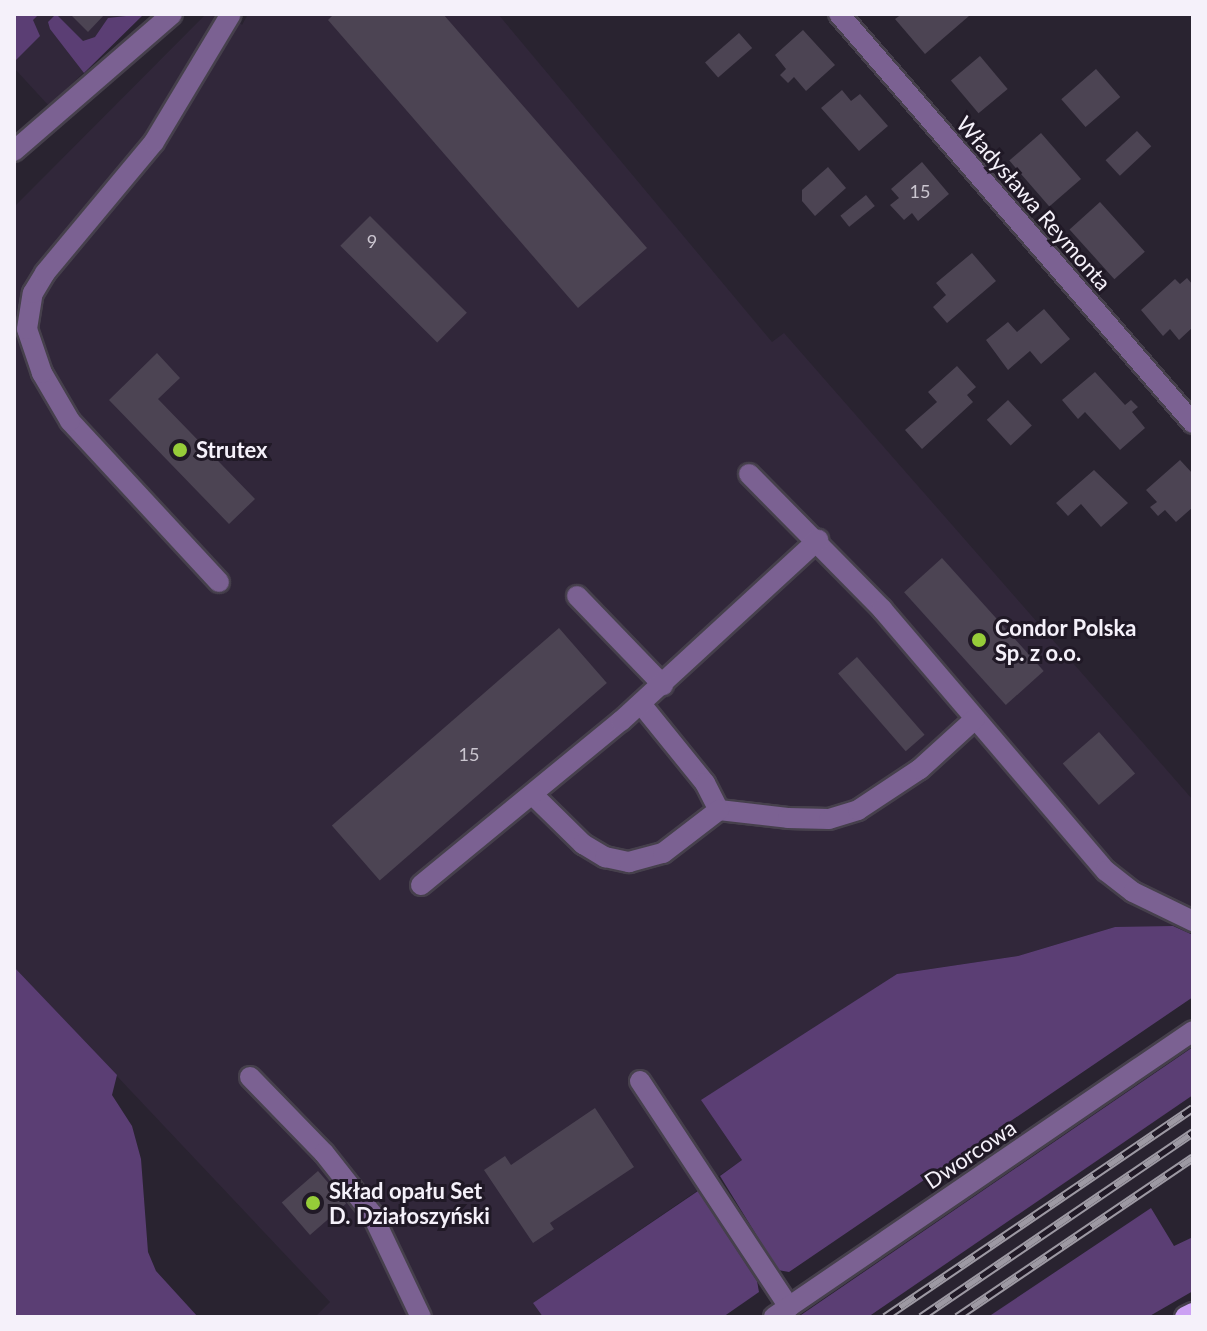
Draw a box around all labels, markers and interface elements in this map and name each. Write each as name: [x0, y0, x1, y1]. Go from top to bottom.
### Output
street label: Władysława Reymonta: [951, 111, 1117, 295]
house number: 15: [910, 180, 930, 202]
house number: 9: [367, 230, 377, 252]
place label: Strutex: [196, 437, 268, 463]
marker: Strutex: [171, 441, 189, 459]
place label: Condor Polska Sp. z o.o.: [995, 614, 1137, 666]
marker: Condor Polska Sp. z o.o.: [970, 631, 988, 649]
house number: 15: [459, 743, 479, 765]
street label: Dworcowa: [919, 1114, 1021, 1194]
place label: Skład opału Set D. Działoszyński: [329, 1177, 490, 1228]
marker: Skład opału Set D. Działoszyński: [304, 1194, 322, 1212]

